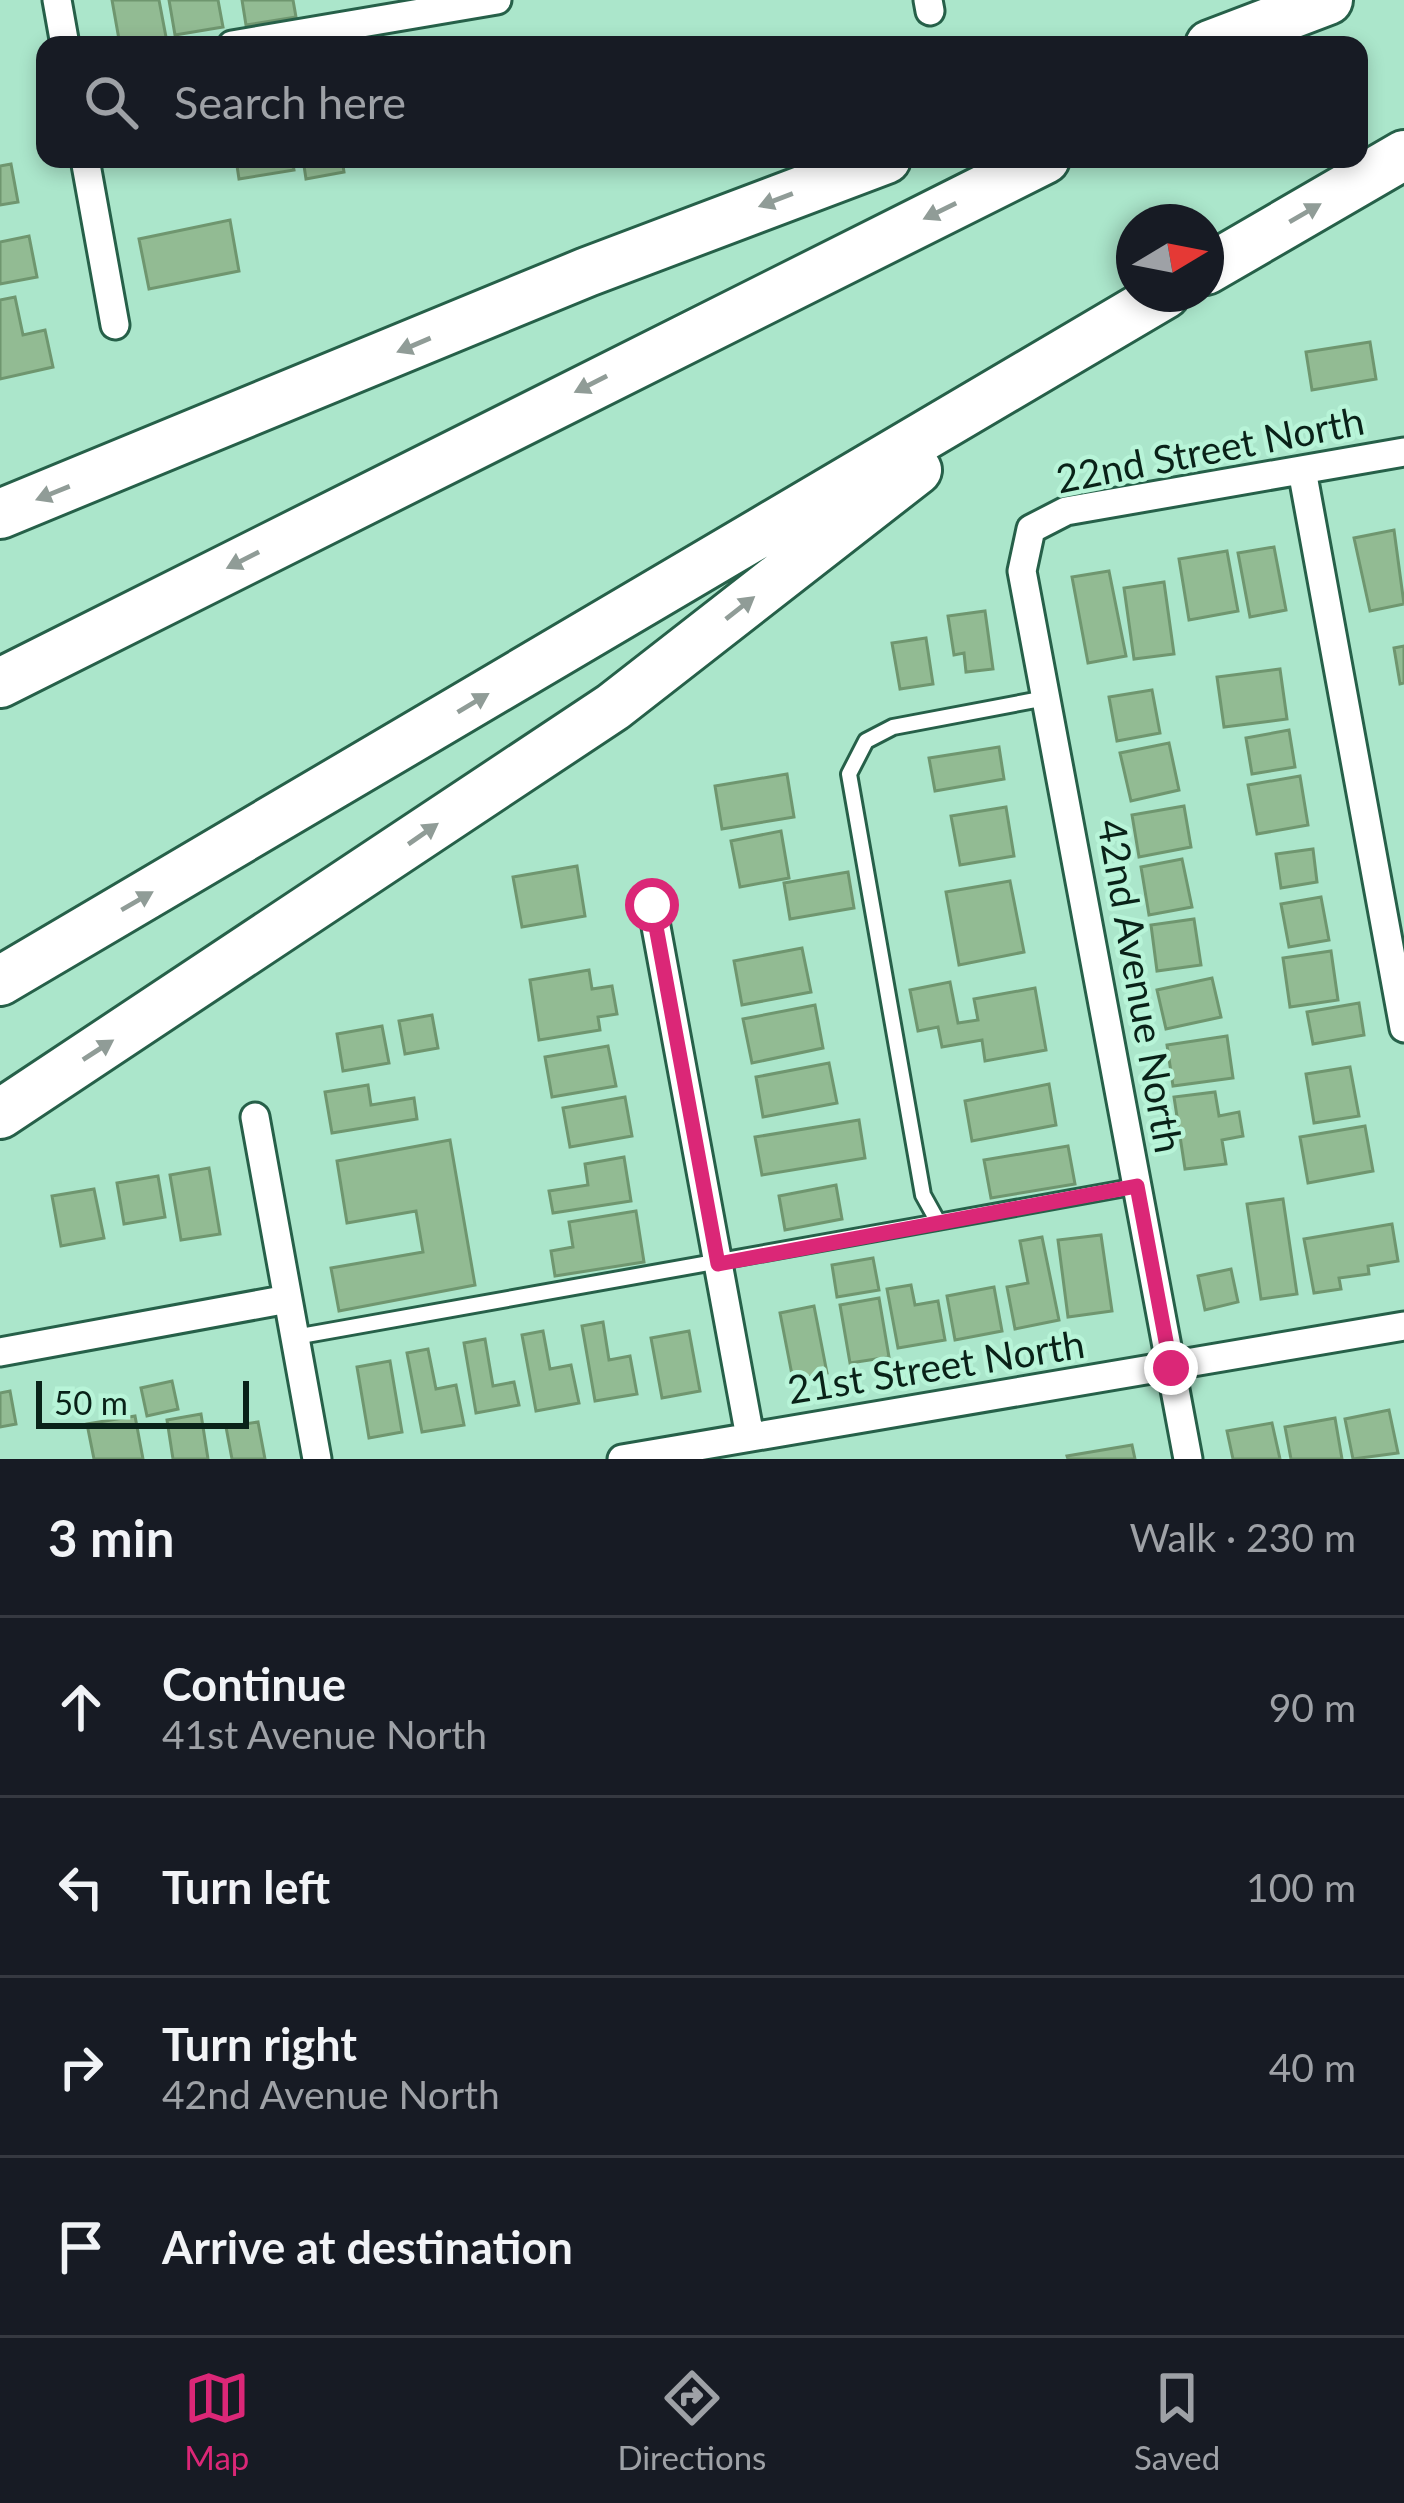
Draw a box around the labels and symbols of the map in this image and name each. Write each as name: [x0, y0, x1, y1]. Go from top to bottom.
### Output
one-way arrow: [758, 191, 794, 210]
one-way arrow: [922, 201, 957, 221]
one-way arrow: [1288, 203, 1322, 224]
north arrow: [1116, 204, 1224, 312]
one-way arrow: [396, 336, 432, 355]
one-way arrow: [574, 374, 608, 394]
street label: 22nd Street North: [1052, 397, 1368, 501]
one-way arrow: [35, 484, 71, 503]
one-way arrow: [226, 550, 260, 570]
one-way arrow: [725, 596, 756, 621]
one-way arrow: [456, 693, 490, 714]
street label: 42nd Avenue North: [1089, 815, 1193, 1156]
one-way arrow: [407, 823, 439, 846]
route start: [625, 878, 679, 932]
one-way arrow: [120, 891, 154, 912]
one-way arrow: [82, 1040, 115, 1062]
street label: 21st Street North: [784, 1320, 1088, 1412]
route end: [1144, 1341, 1198, 1395]
scale bar: [36, 1375, 249, 1428]

